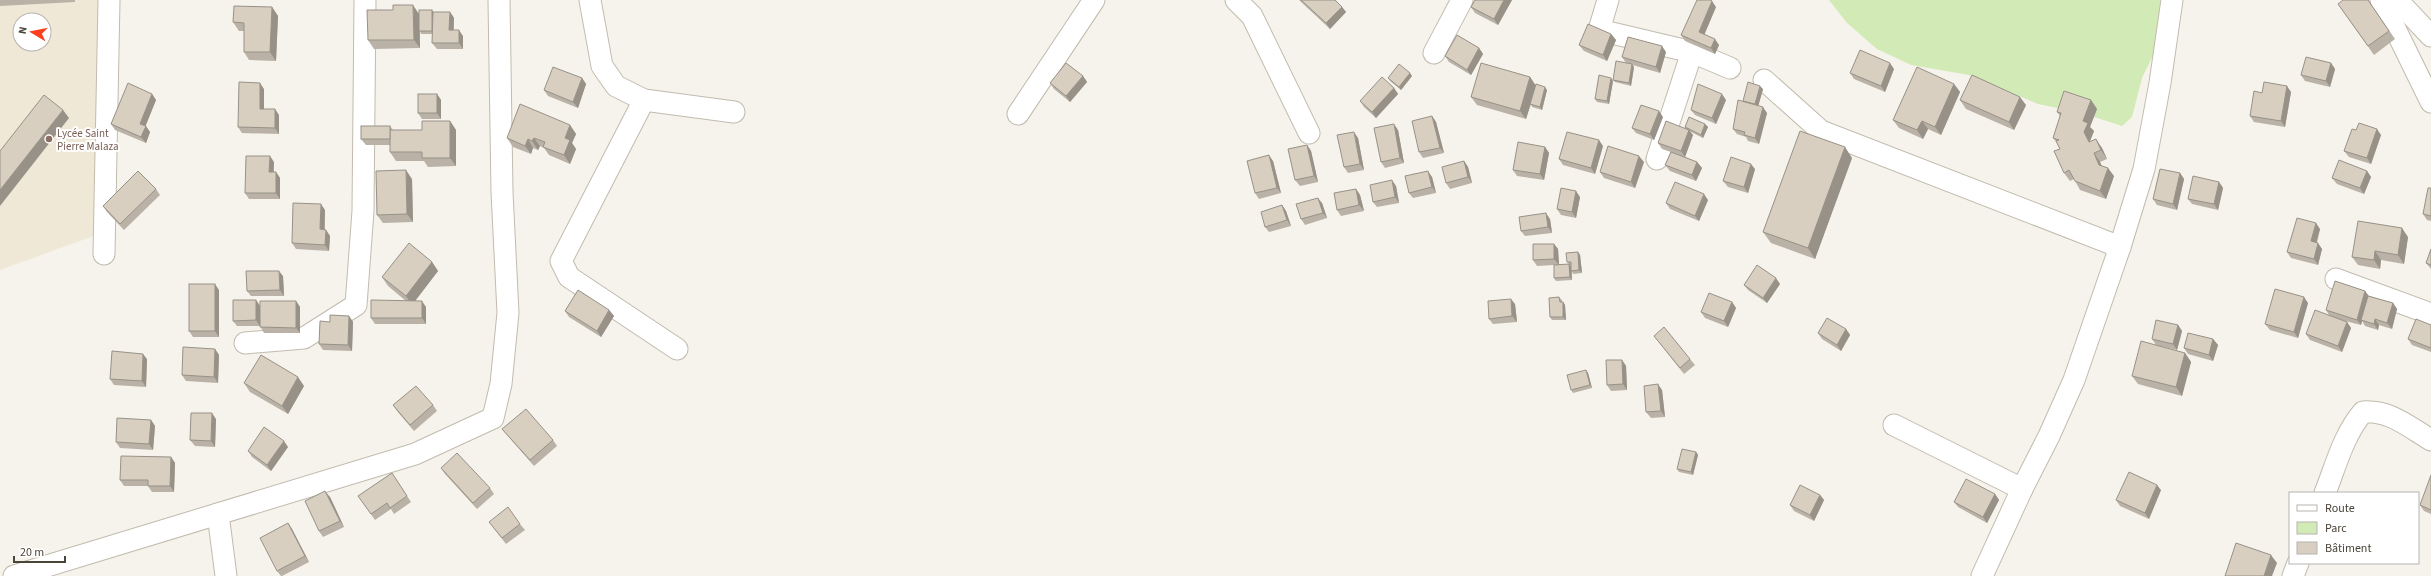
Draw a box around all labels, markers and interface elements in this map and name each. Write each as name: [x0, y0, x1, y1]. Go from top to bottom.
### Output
north arrow: [12, 12, 52, 52]
text: N: [15, 25, 31, 35]
place label: Lycée Saint Pierre Malaza: [57, 126, 118, 154]
marker: Lycée Saint Pierre Malaza: [44, 134, 54, 144]
legend: [2289, 492, 2419, 564]
text: Route: [2325, 500, 2355, 517]
text: Parc: [2325, 520, 2347, 537]
scale bar: [14, 538, 65, 564]
text: Bâtiment: [2325, 540, 2371, 557]
text: 20 m: [20, 544, 44, 561]

